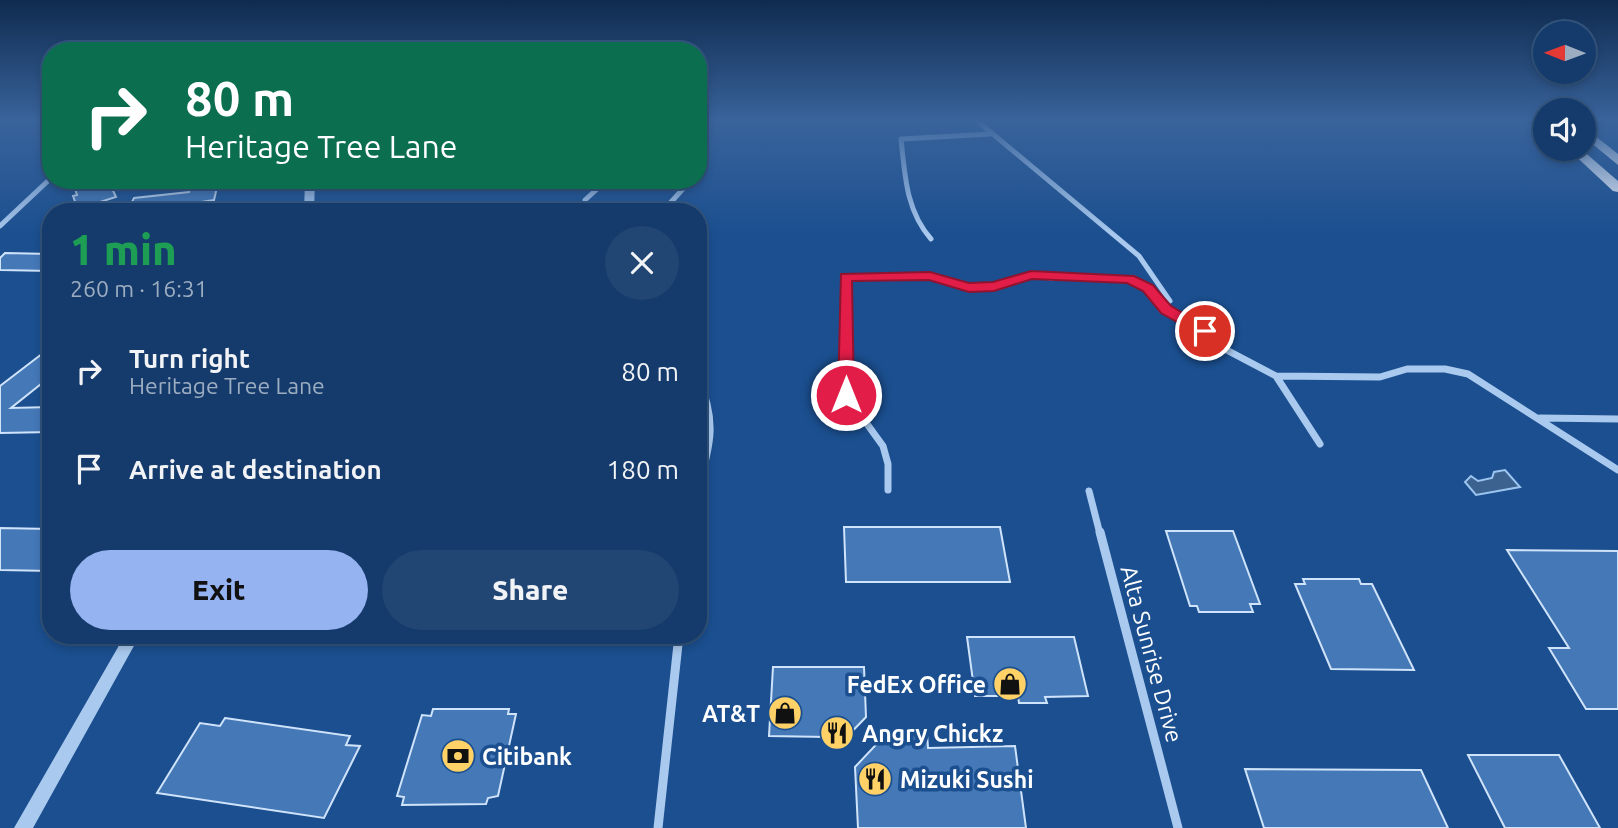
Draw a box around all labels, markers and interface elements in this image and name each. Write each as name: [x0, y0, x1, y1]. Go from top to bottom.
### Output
north arrow: [1533, 21, 1596, 84]
map controls: [1533, 21, 1596, 161]
icon: right: [70, 70, 161, 161]
text: 80 m: [185, 70, 294, 125]
button: sound: [1533, 98, 1596, 161]
text: Heritage Tree Lane: [185, 128, 457, 164]
text: 1 min: [70, 226, 177, 273]
button: close: [605, 226, 679, 300]
text: 260 m · 16:31: [70, 276, 208, 301]
pin: [1175, 301, 1235, 361]
icon: arrive: [1186, 312, 1224, 350]
text: Turn right: [129, 344, 250, 373]
icon: right: [70, 352, 108, 390]
text: 80 m: [621, 357, 679, 386]
position arrow: [809, 358, 883, 432]
text: Heritage Tree Lane: [129, 373, 325, 398]
icon: arrive: [70, 450, 108, 488]
text: Arrive at destination: [129, 455, 382, 484]
text: 180 m: [607, 455, 679, 484]
button: Exit: [70, 550, 368, 630]
button: Share: [382, 550, 679, 630]
street label: Alta Sunrise Drive: [1116, 563, 1188, 745]
shop icon: FedEx Office: [991, 665, 1029, 703]
place label: FedEx Office: [847, 672, 986, 697]
shop icon: AT&T: [766, 694, 804, 732]
place label: AT&T: [702, 701, 760, 726]
restaurant icon: Angry Chickz: [818, 714, 856, 752]
place label: Angry Chickz: [862, 721, 1003, 746]
bank icon: Citibank: [439, 737, 477, 775]
place label: Citibank: [482, 744, 572, 769]
restaurant icon: Mizuki Sushi: [856, 760, 894, 798]
place label: Mizuki Sushi: [900, 767, 1034, 792]

